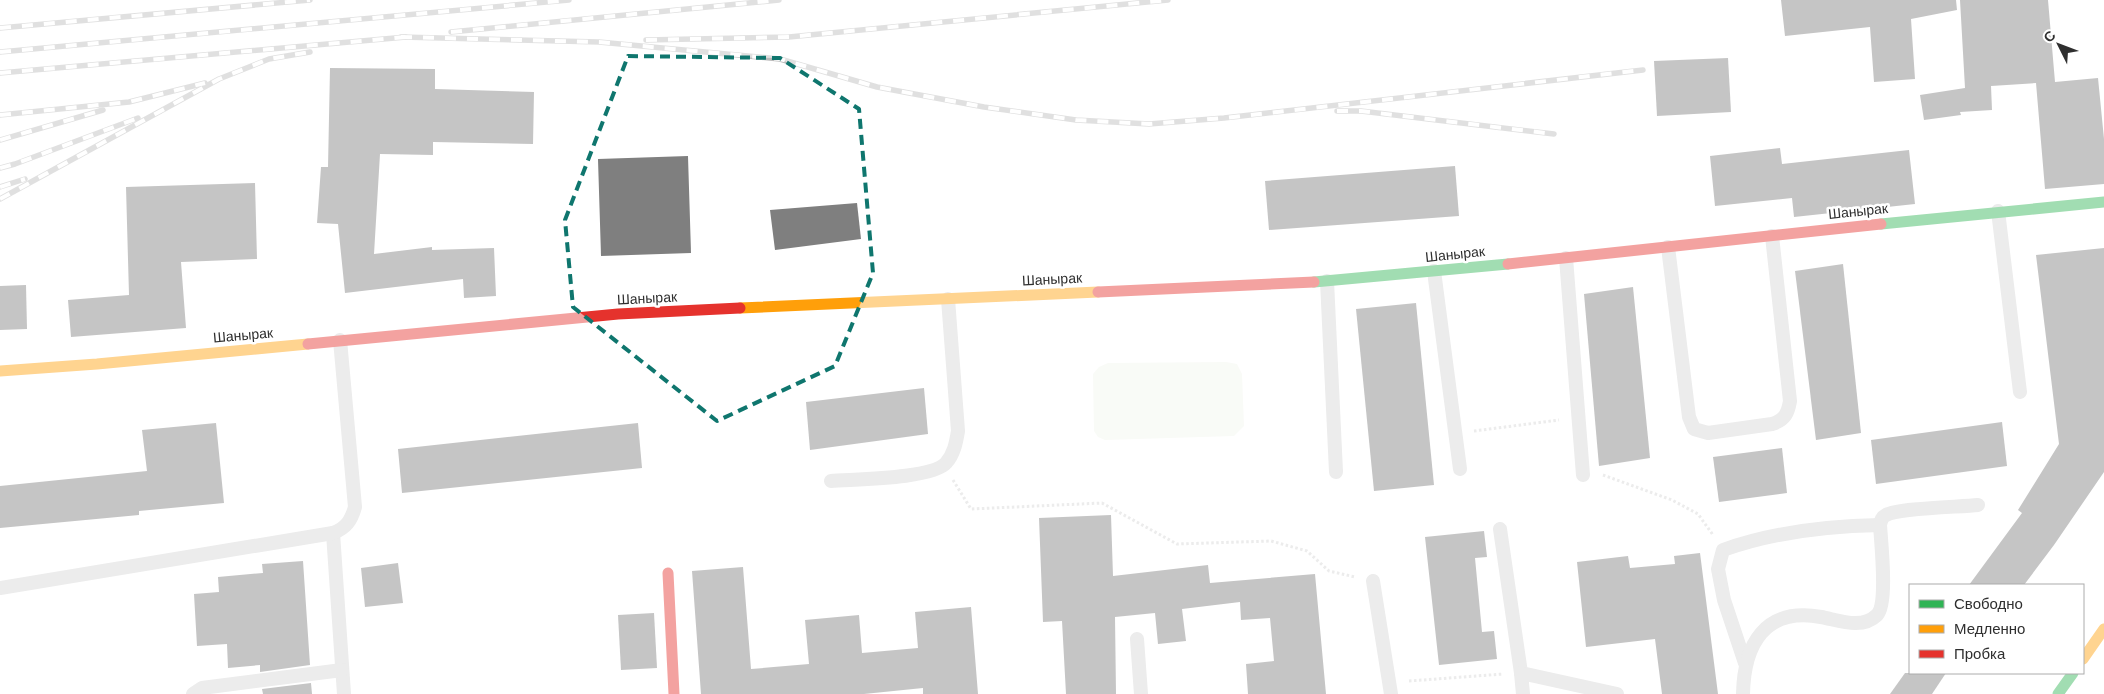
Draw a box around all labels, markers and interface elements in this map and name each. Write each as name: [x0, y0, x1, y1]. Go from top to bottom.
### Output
north arrow: [2034, 20, 2084, 70]
text: С: [2040, 27, 2059, 45]
street label: Шанырак: [1827, 200, 1890, 222]
street label: Шанырак: [1424, 243, 1487, 265]
street label: Шанырак: [1022, 269, 1083, 289]
street label: Шанырак: [617, 288, 678, 308]
street label: Шанырак: [212, 324, 275, 346]
legend: [1909, 584, 2084, 674]
text: Свободно: [1954, 595, 2023, 613]
text: Медленно: [1954, 620, 2025, 638]
text: Пробка: [1954, 645, 2006, 663]

